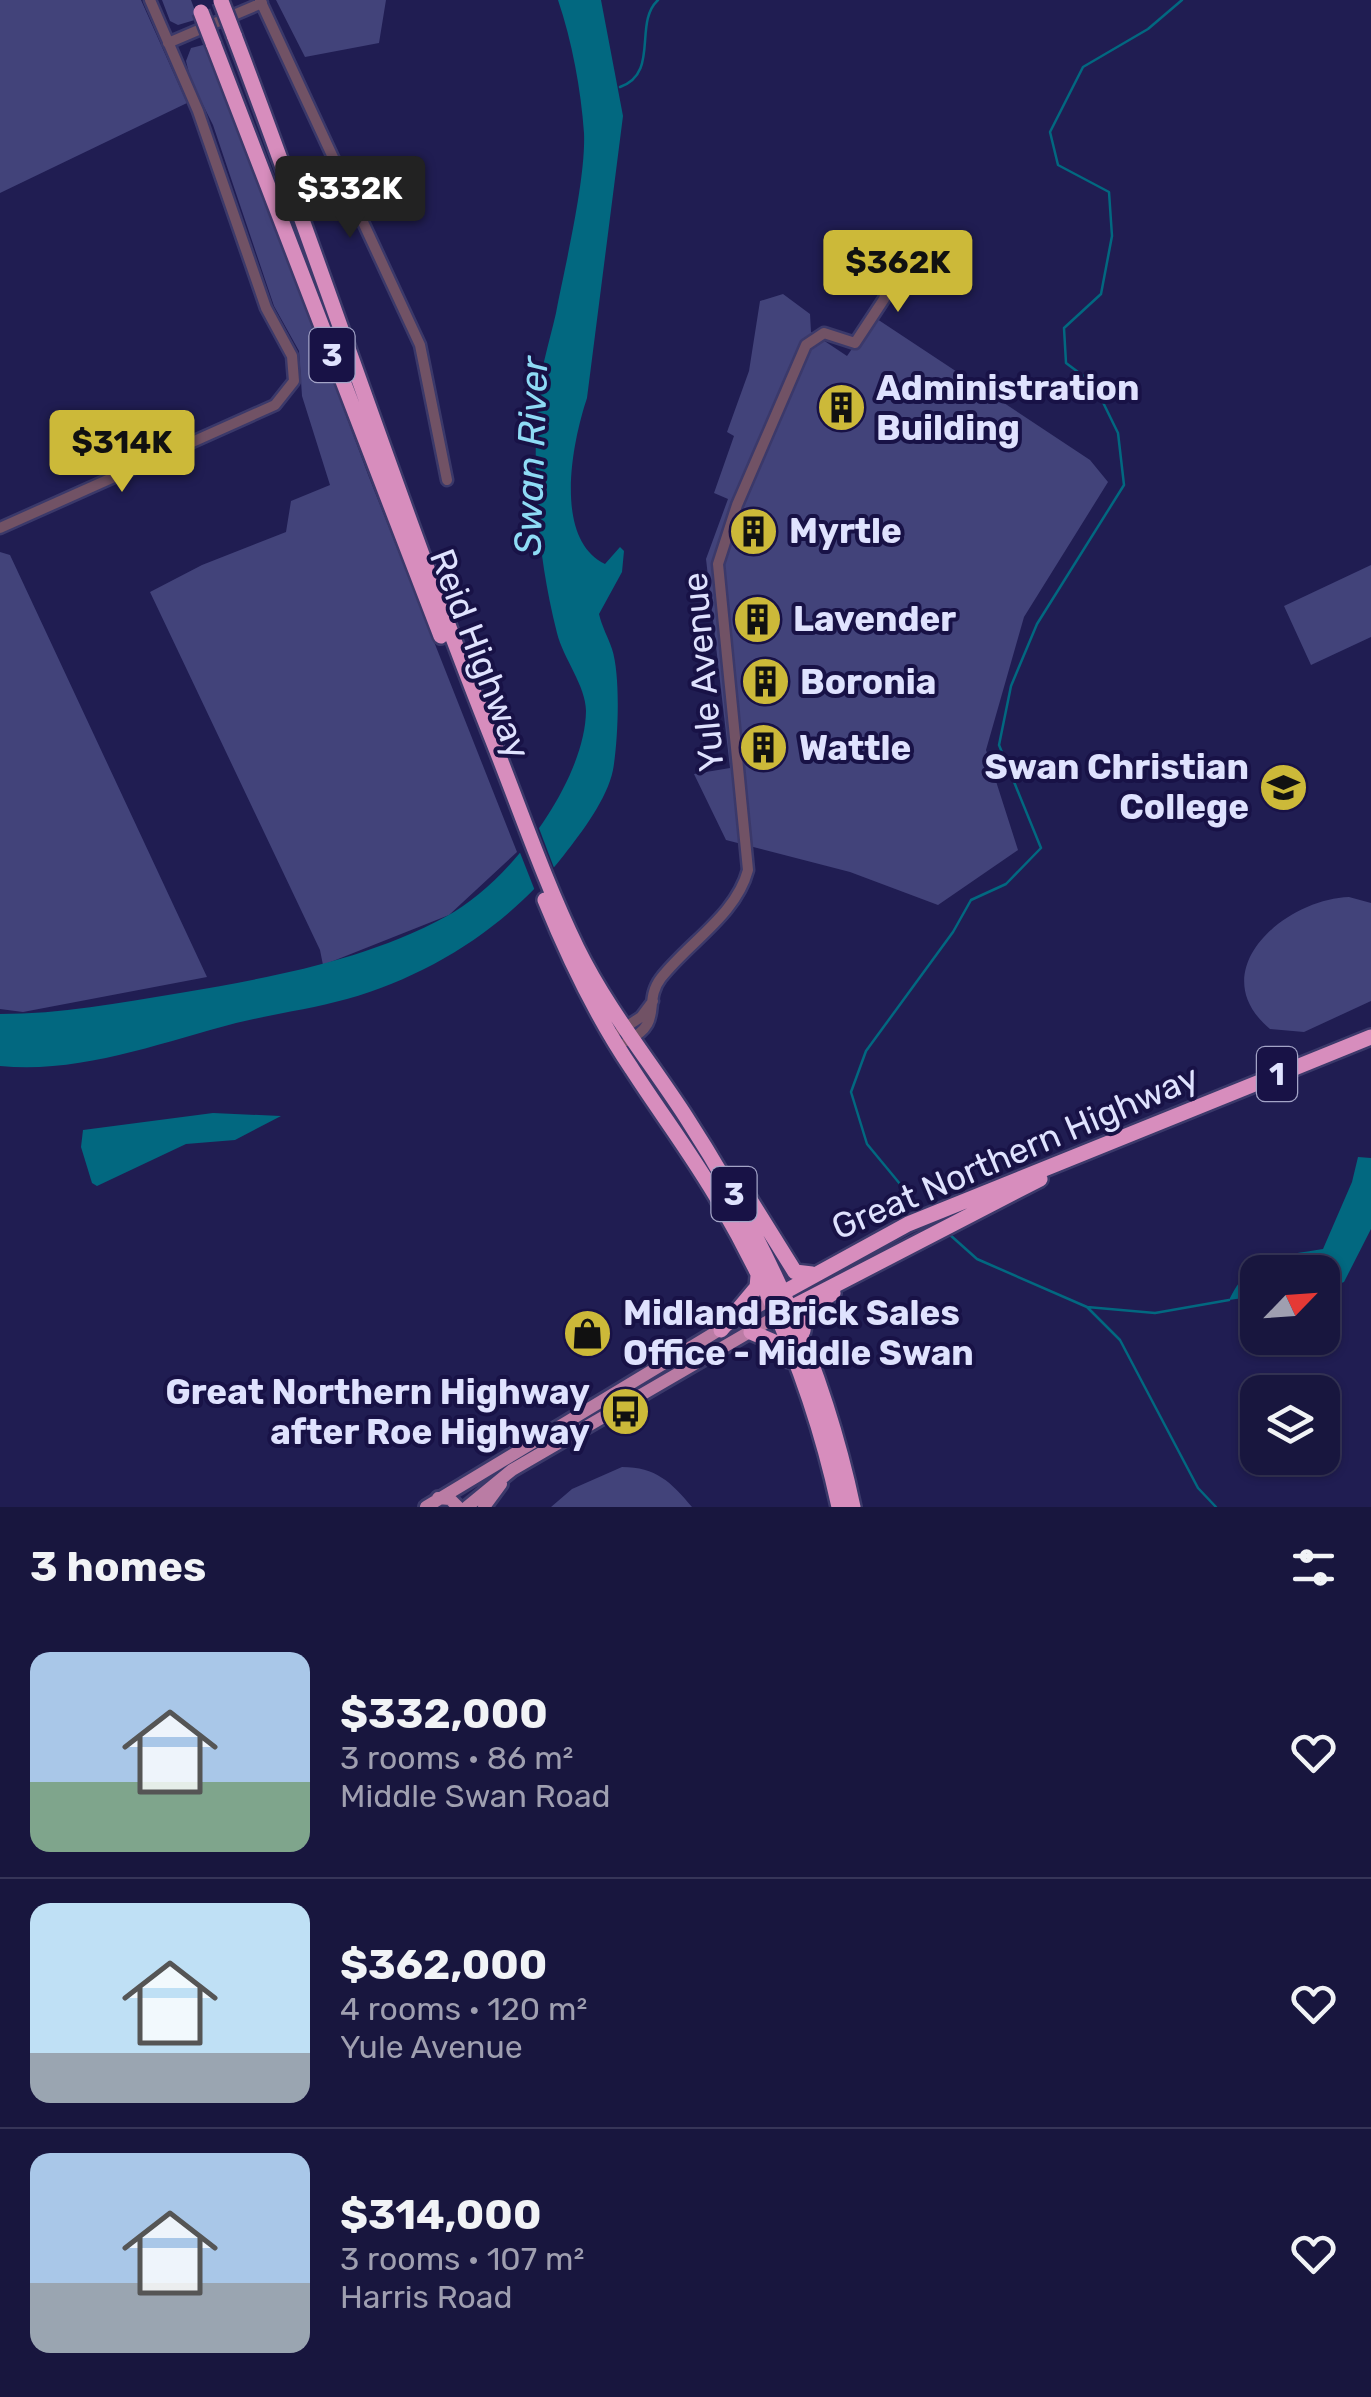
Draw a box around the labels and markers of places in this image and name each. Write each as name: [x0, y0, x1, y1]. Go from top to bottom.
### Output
pin: $332K: [280, 156, 420, 241]
pin: $362K: [828, 230, 968, 315]
place label: Administration Building: [876, 367, 1139, 449]
building icon: Administration Building: [815, 382, 867, 434]
pin: $314K: [52, 410, 192, 495]
building icon: Myrtle: [728, 505, 780, 557]
place label: Myrtle: [789, 510, 902, 552]
building icon: Lavender: [732, 593, 784, 645]
place label: Lavender: [793, 598, 956, 640]
building icon: Boronia: [739, 656, 791, 708]
place label: Boronia: [800, 661, 936, 703]
building icon: Wattle: [738, 722, 790, 774]
place label: Wattle: [799, 727, 911, 769]
place label: Swan Christian College: [984, 746, 1249, 828]
school or university icon: Swan Christian College: [1258, 761, 1310, 813]
place label: Midland Brick Sales Office - Middle Swan: [623, 1292, 974, 1374]
shop icon: Midland Brick Sales Office - Middle Swan: [562, 1307, 614, 1359]
place label: Great Northern Highway after Roe Highway: [165, 1371, 590, 1453]
bus stop icon: Great Northern Highway after Roe Highway: [599, 1386, 651, 1438]

